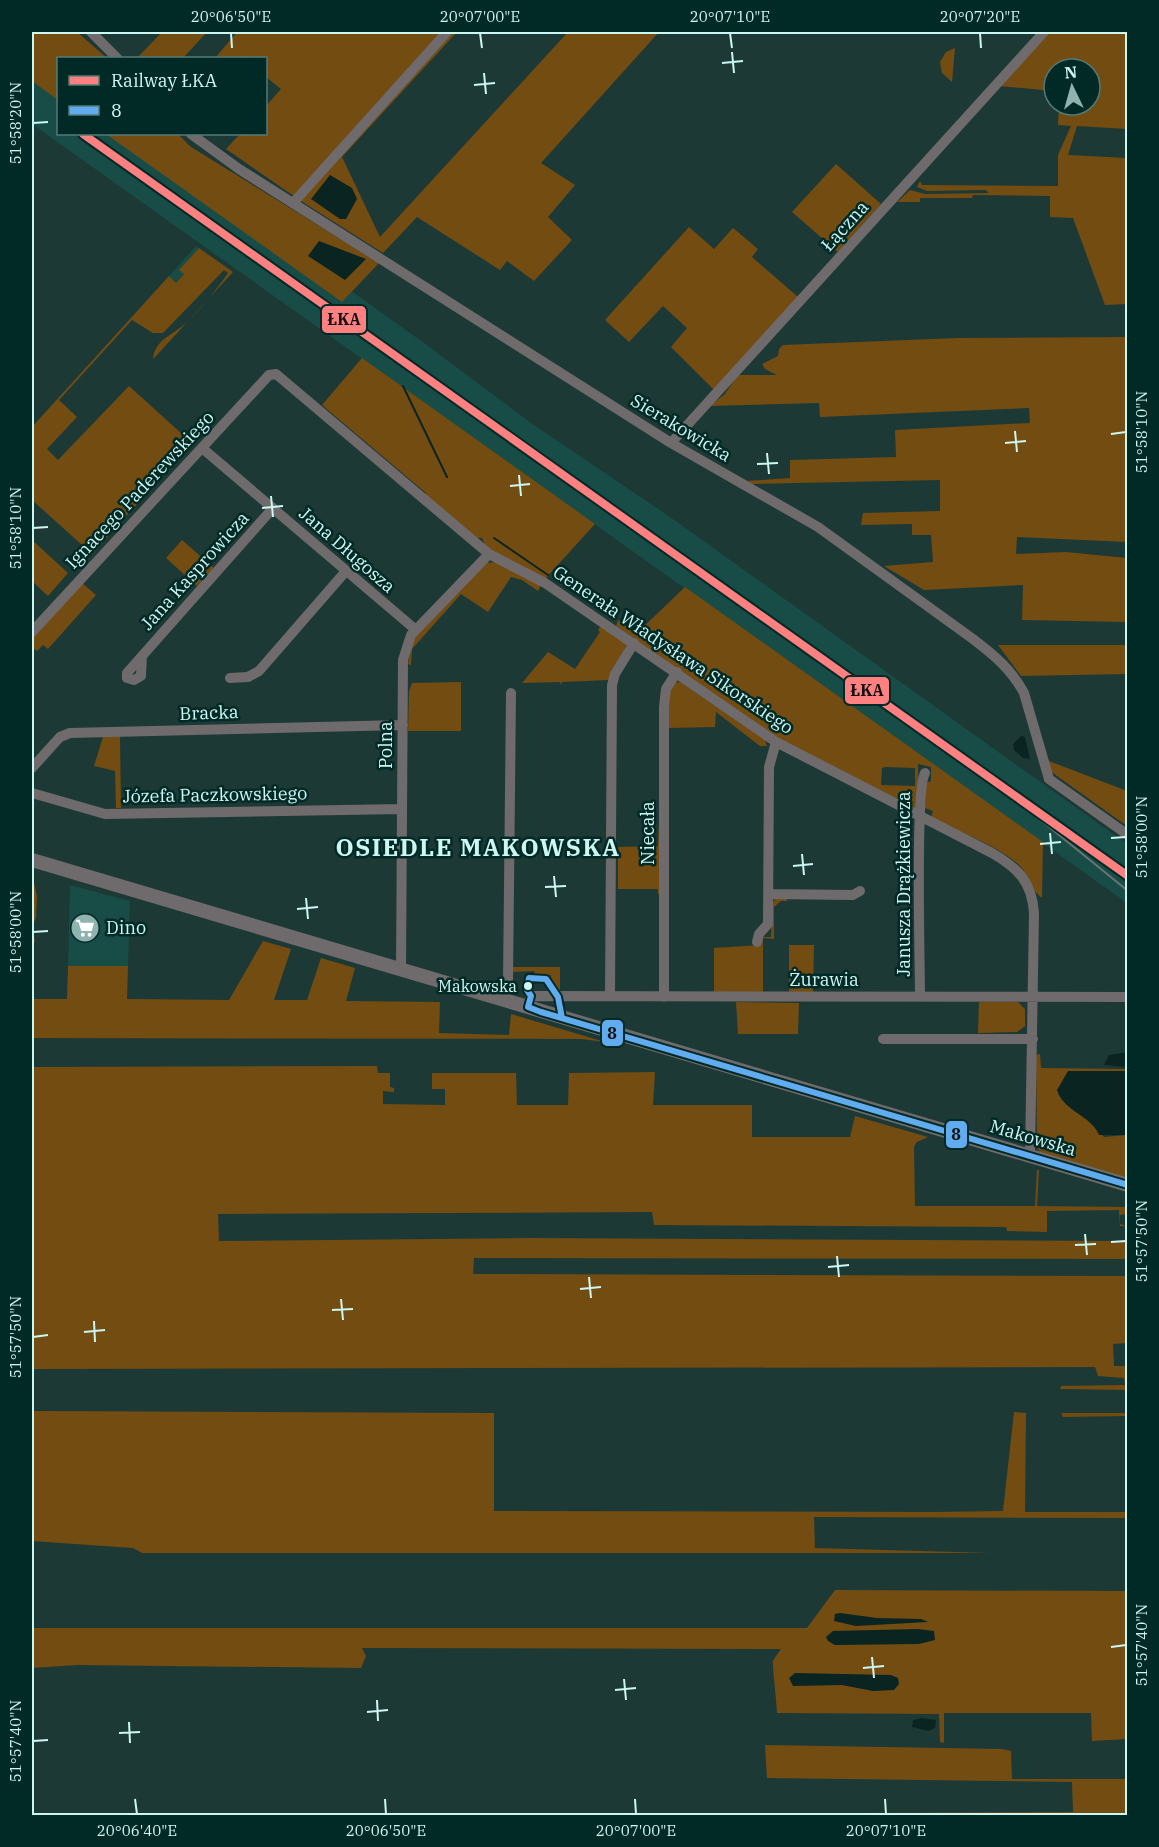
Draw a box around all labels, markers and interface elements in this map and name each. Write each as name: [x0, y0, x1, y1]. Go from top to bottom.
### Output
text: 20°06'50"E: [191, 7, 271, 26]
text: 20°07'00"E: [440, 7, 520, 26]
text: 20°07'10"E: [690, 7, 770, 26]
text: 20°07'20"E: [940, 7, 1020, 26]
legend: [57, 57, 267, 135]
north arrow: [1042, 57, 1102, 117]
text: N: [1064, 62, 1078, 83]
text: Railway ŁKA: [111, 69, 218, 92]
text: 51°58'20"N: [6, 82, 25, 164]
text: 8: [111, 99, 122, 122]
street label: Łączna: [816, 195, 873, 256]
line badge: ŁKA: [321, 305, 367, 334]
text: ŁKA: [327, 309, 361, 329]
street label: Sierakowicka: [627, 389, 736, 467]
text: 51°58'10"N: [1132, 391, 1151, 473]
street label: Ignacego Paderewskiego: [60, 406, 219, 573]
text: 51°58'10"N: [6, 487, 25, 569]
street label: Jana Długosza: [294, 502, 400, 598]
street label: Jana Kasprowicza: [135, 507, 254, 635]
street label: Generała Władysława Sikorskiego: [549, 560, 798, 739]
line badge: ŁKA: [844, 676, 890, 705]
text: ŁKA: [850, 680, 884, 700]
street label: Bracka: [179, 700, 239, 725]
street label: Polna: [374, 721, 397, 769]
street label: Józefa Paczkowskiego: [122, 781, 308, 808]
street label: Janusza Drążkiewicza: [892, 791, 915, 977]
text: 51°58'00"N: [1132, 796, 1151, 878]
street label: Niecała: [636, 801, 659, 865]
district label: OSIEDLE MAKOWSKA: [335, 831, 621, 863]
text: 51°58'00"N: [6, 891, 25, 973]
supermarket icon: Dino: [69, 912, 101, 944]
place label: Dino: [106, 916, 146, 939]
street label: Żurawia: [789, 968, 859, 991]
place label: Makowska: [438, 976, 517, 996]
marker: Makowska: [522, 980, 534, 992]
line badge: 8: [601, 1019, 624, 1047]
text: 8: [607, 1023, 617, 1043]
street label: Makowska: [987, 1114, 1079, 1161]
line badge: 8: [945, 1120, 968, 1149]
text: 8: [951, 1124, 961, 1144]
text: 51°57'50"N: [1132, 1200, 1151, 1282]
text: 51°57'50"N: [6, 1296, 25, 1378]
text: 51°57'40"N: [1132, 1604, 1151, 1686]
text: 51°57'40"N: [6, 1700, 25, 1782]
text: 20°06'40"E: [97, 1821, 177, 1840]
text: 20°06'50"E: [346, 1821, 426, 1840]
text: 20°07'00"E: [596, 1821, 676, 1840]
text: 20°07'10"E: [846, 1821, 926, 1840]

